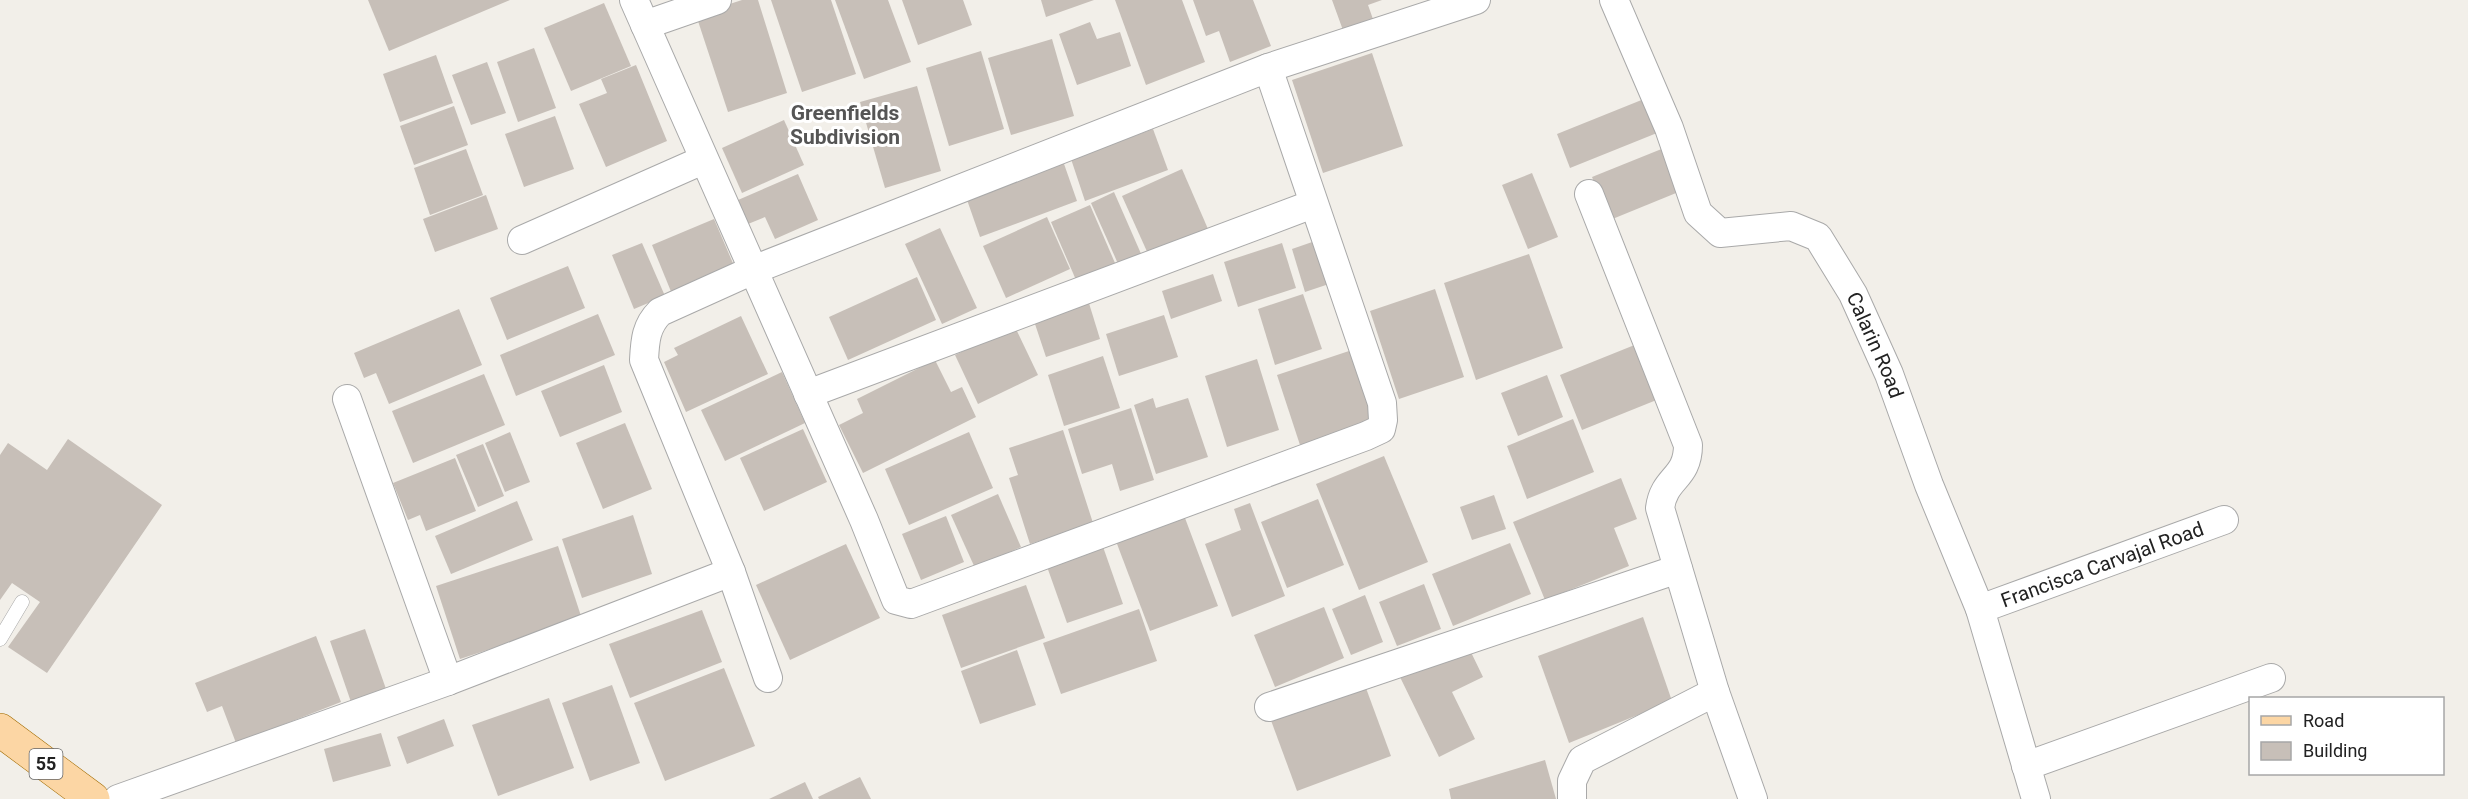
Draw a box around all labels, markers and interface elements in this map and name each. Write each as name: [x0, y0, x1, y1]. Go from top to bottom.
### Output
district label: Greenfields Subdivision: [790, 101, 900, 149]
street label: Calarin Road: [1842, 288, 1909, 401]
street label: Francisca Carvajal Road: [1998, 517, 2207, 612]
legend: [2249, 697, 2444, 775]
text: Road: [2303, 710, 2344, 731]
text: Building: [2303, 740, 2367, 761]
road number: 55: [30, 749, 63, 779]

